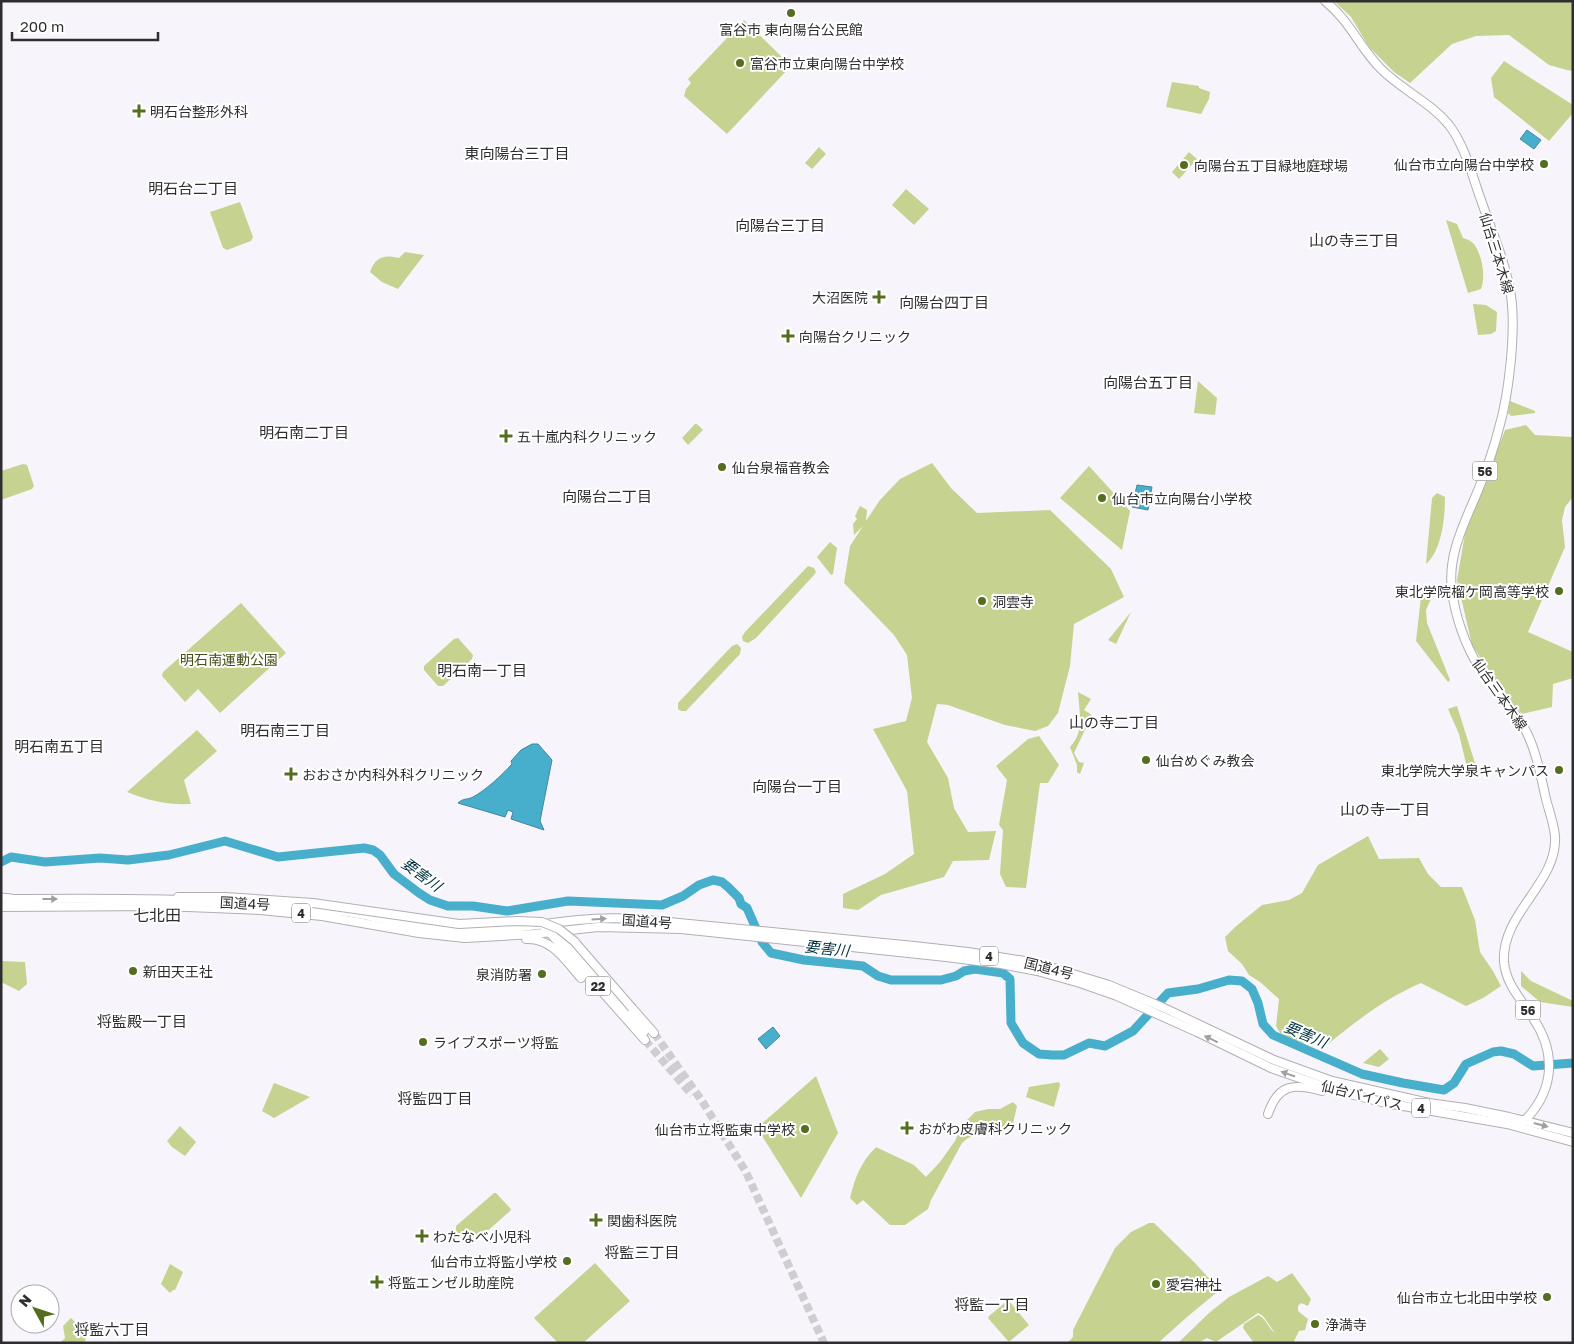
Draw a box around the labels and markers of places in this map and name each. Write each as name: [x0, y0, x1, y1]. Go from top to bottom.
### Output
marker: 富谷市 東向陽台公民館: [785, 7, 797, 19]
place label: 富谷市 東向陽台公民館: [719, 21, 863, 38]
place label: 富谷市立東向陽台中学校: [750, 55, 904, 72]
marker: 富谷市立東向陽台中学校: [734, 57, 746, 69]
place label: 明石台整形外科: [150, 103, 248, 120]
marker: 明石台整形外科: [132, 104, 146, 118]
place label: 仙台市立向陽台中学校: [1394, 156, 1534, 173]
place label: 向陽台五丁目緑地庭球場: [1194, 157, 1348, 174]
marker: 仙台市立向陽台中学校: [1538, 158, 1550, 170]
marker: 向陽台五丁目緑地庭球場: [1178, 159, 1190, 171]
place label: 大沼医院: [812, 289, 868, 306]
marker: 大沼医院: [872, 290, 886, 304]
place label: 向陽台クリニック: [799, 328, 911, 345]
marker: 向陽台クリニック: [781, 329, 795, 343]
place label: 五十嵐内科クリニック: [517, 428, 657, 445]
marker: 五十嵐内科クリニック: [499, 429, 513, 443]
place label: 仙台泉福音教会: [732, 459, 830, 476]
marker: 仙台泉福音教会: [716, 461, 728, 473]
place label: 仙台市立向陽台小学校: [1112, 490, 1252, 507]
marker: 仙台市立向陽台小学校: [1096, 492, 1108, 504]
place label: 東北学院榴ケ岡高等学校: [1395, 583, 1549, 600]
marker: 東北学院榴ケ岡高等学校: [1553, 585, 1565, 597]
place label: 洞雲寺: [992, 593, 1034, 610]
marker: 洞雲寺: [976, 595, 988, 607]
place label: 仙台めぐみ教会: [1156, 752, 1254, 769]
marker: 仙台めぐみ教会: [1140, 754, 1152, 766]
place label: 東北学院大学泉キャンパス: [1381, 762, 1549, 779]
marker: 東北学院大学泉キャンパス: [1553, 764, 1565, 776]
place label: おおさか内科外科クリニック: [302, 766, 484, 783]
marker: おおさか内科外科クリニック: [284, 767, 298, 781]
place label: 新田天王社: [143, 963, 213, 980]
marker: 新田天王社: [127, 965, 139, 977]
place label: 泉消防署: [476, 966, 532, 983]
marker: 泉消防署: [536, 968, 548, 980]
place label: ライブスポーツ将監: [433, 1034, 559, 1051]
marker: ライブスポーツ将監: [417, 1036, 429, 1048]
place label: おがわ皮膚科クリニック: [918, 1120, 1072, 1137]
place label: 仙台市立将監東中学校: [655, 1121, 795, 1138]
marker: おがわ皮膚科クリニック: [900, 1121, 914, 1135]
marker: 仙台市立将監東中学校: [799, 1123, 811, 1135]
place label: 関歯科医院: [607, 1212, 677, 1229]
marker: 関歯科医院: [589, 1213, 603, 1227]
place label: わたなべ小児科: [433, 1228, 531, 1245]
marker: わたなべ小児科: [415, 1229, 429, 1243]
place label: 仙台市立将監小学校: [431, 1253, 557, 1270]
marker: 仙台市立将監小学校: [561, 1255, 573, 1267]
place label: 将監エンゼル助産院: [388, 1274, 514, 1291]
marker: 将監エンゼル助産院: [370, 1275, 384, 1289]
place label: 愛宕神社: [1166, 1276, 1222, 1293]
marker: 愛宕神社: [1150, 1278, 1162, 1290]
place label: 仙台市立七北田中学校: [1397, 1289, 1537, 1306]
marker: 仙台市立七北田中学校: [1541, 1291, 1553, 1303]
place label: 浄満寺: [1325, 1316, 1367, 1333]
marker: 浄満寺: [1309, 1318, 1321, 1330]

